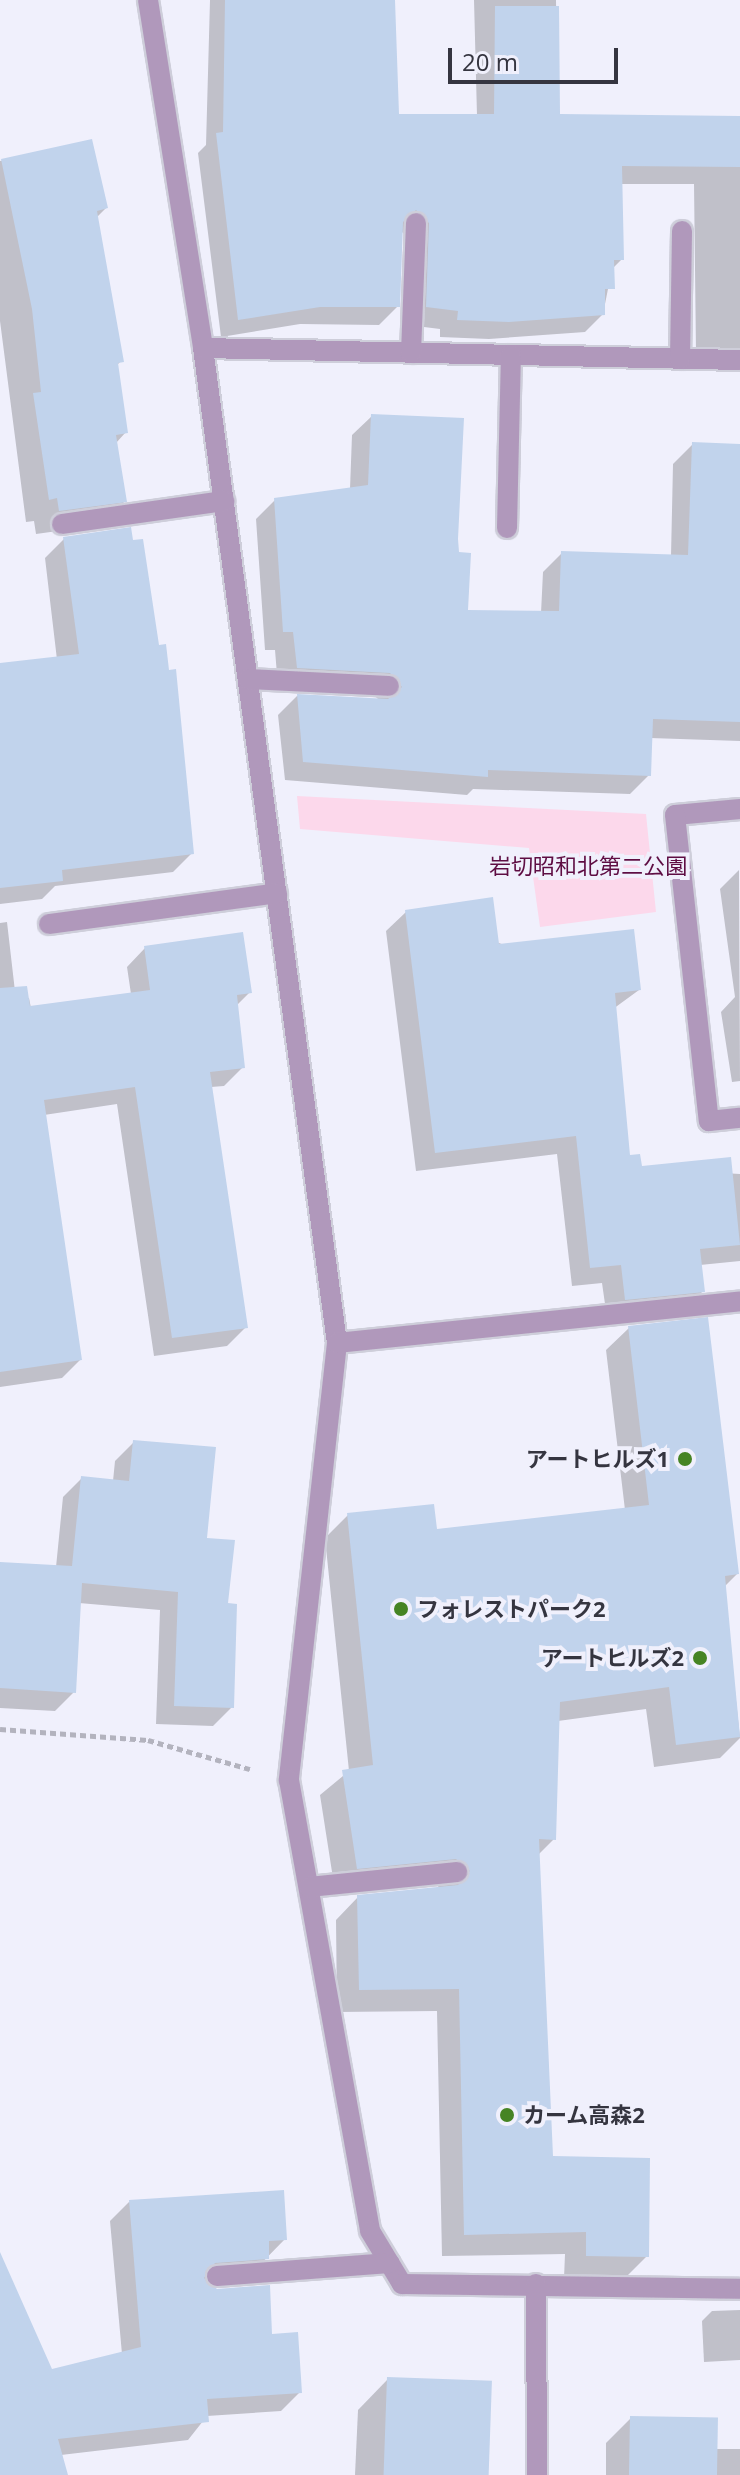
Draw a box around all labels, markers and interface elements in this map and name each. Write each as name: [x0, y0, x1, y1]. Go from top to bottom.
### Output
scale bar: [452, 32, 622, 82]
text: 20 m: [462, 45, 518, 78]
park label: 岩切昭和北第二公園: [489, 853, 687, 879]
place label: アートヒルズ1: [526, 1446, 669, 1472]
marker: アートヒルズ1: [676, 1450, 694, 1468]
place label: フォレストパーク2: [417, 1596, 606, 1622]
marker: フォレストパーク2: [392, 1600, 410, 1618]
place label: アートヒルズ2: [541, 1645, 684, 1671]
marker: アートヒルズ2: [691, 1649, 709, 1667]
place label: カーム高森2: [523, 2102, 646, 2128]
marker: カーム高森2: [498, 2106, 516, 2124]

